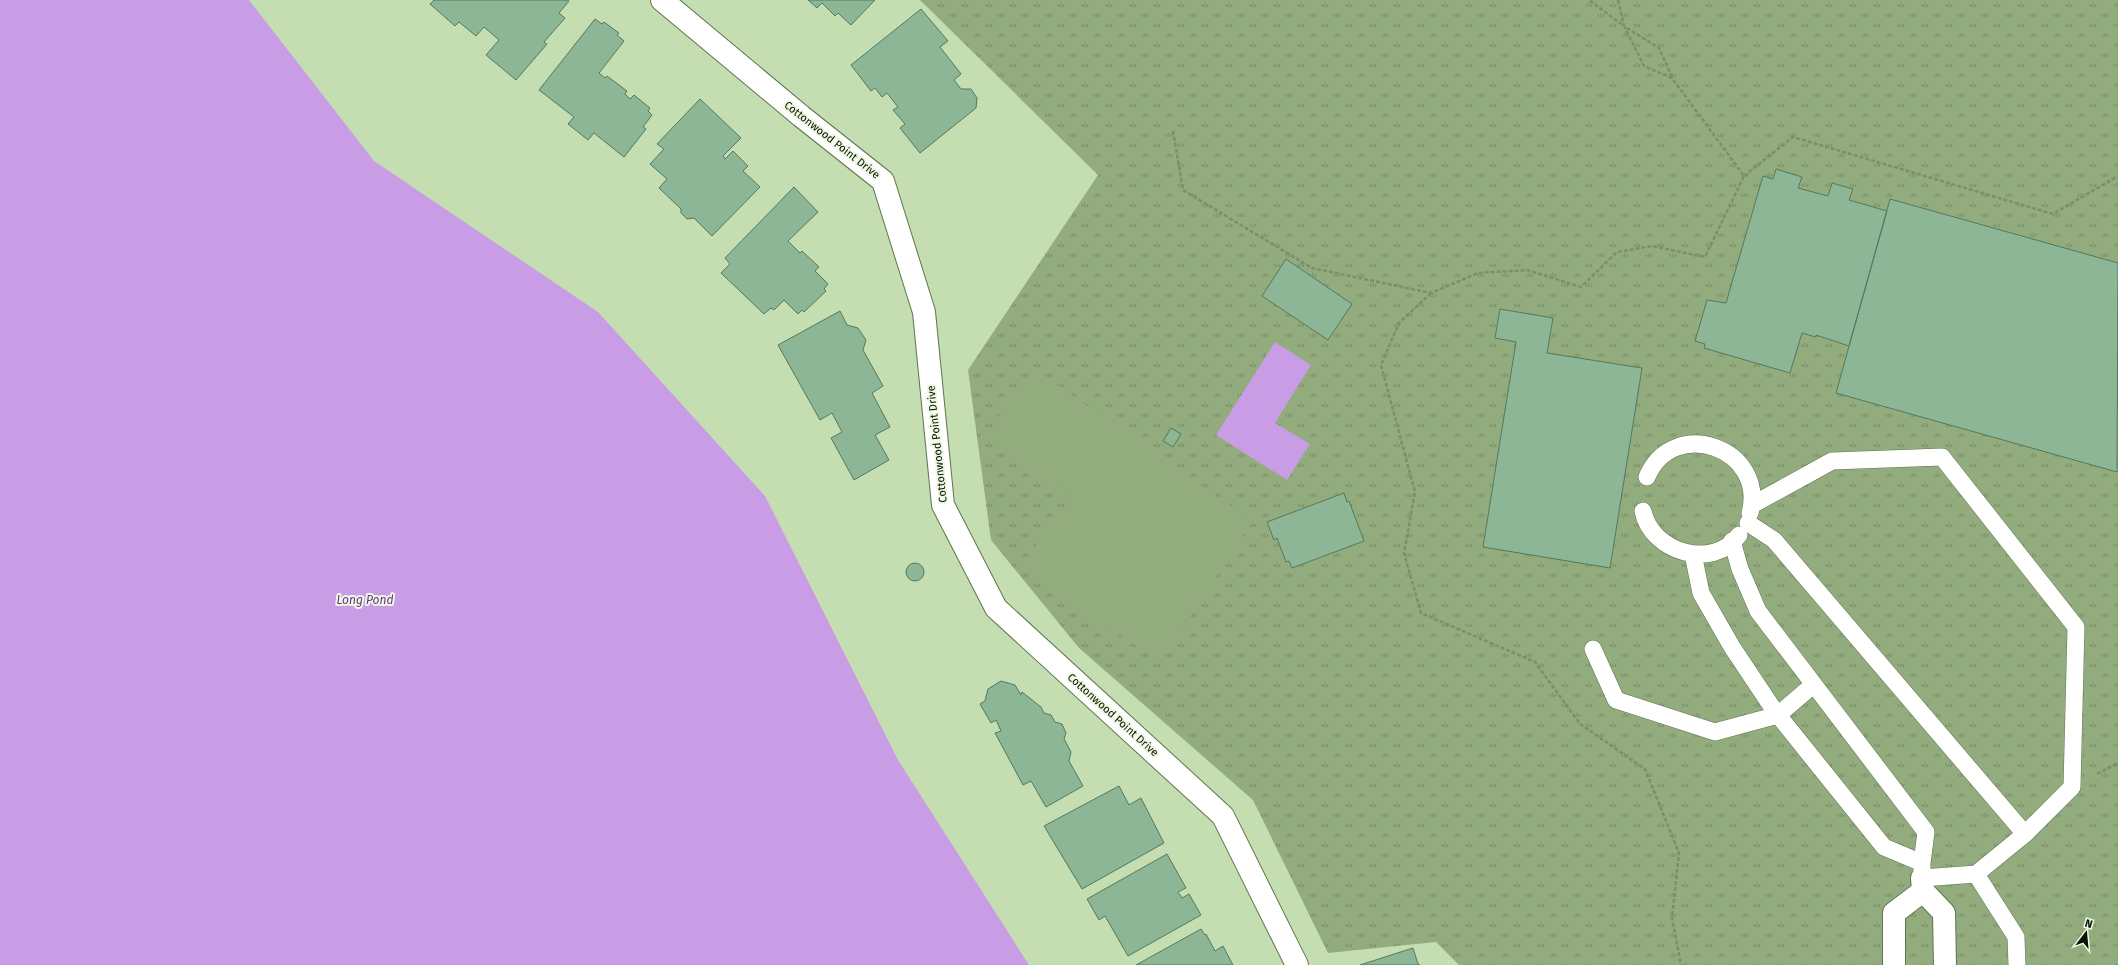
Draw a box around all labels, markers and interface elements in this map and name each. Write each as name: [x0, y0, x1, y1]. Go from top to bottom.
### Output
street label: Cottonwood Point Drive: [782, 99, 882, 181]
street label: Cottonwood Point Drive: [924, 385, 950, 503]
water label: Long Pond: [336, 593, 394, 607]
street label: Cottonwood Point Drive: [1065, 671, 1161, 759]
north arrow: [2066, 913, 2106, 953]
text: N: [2083, 917, 2094, 931]

